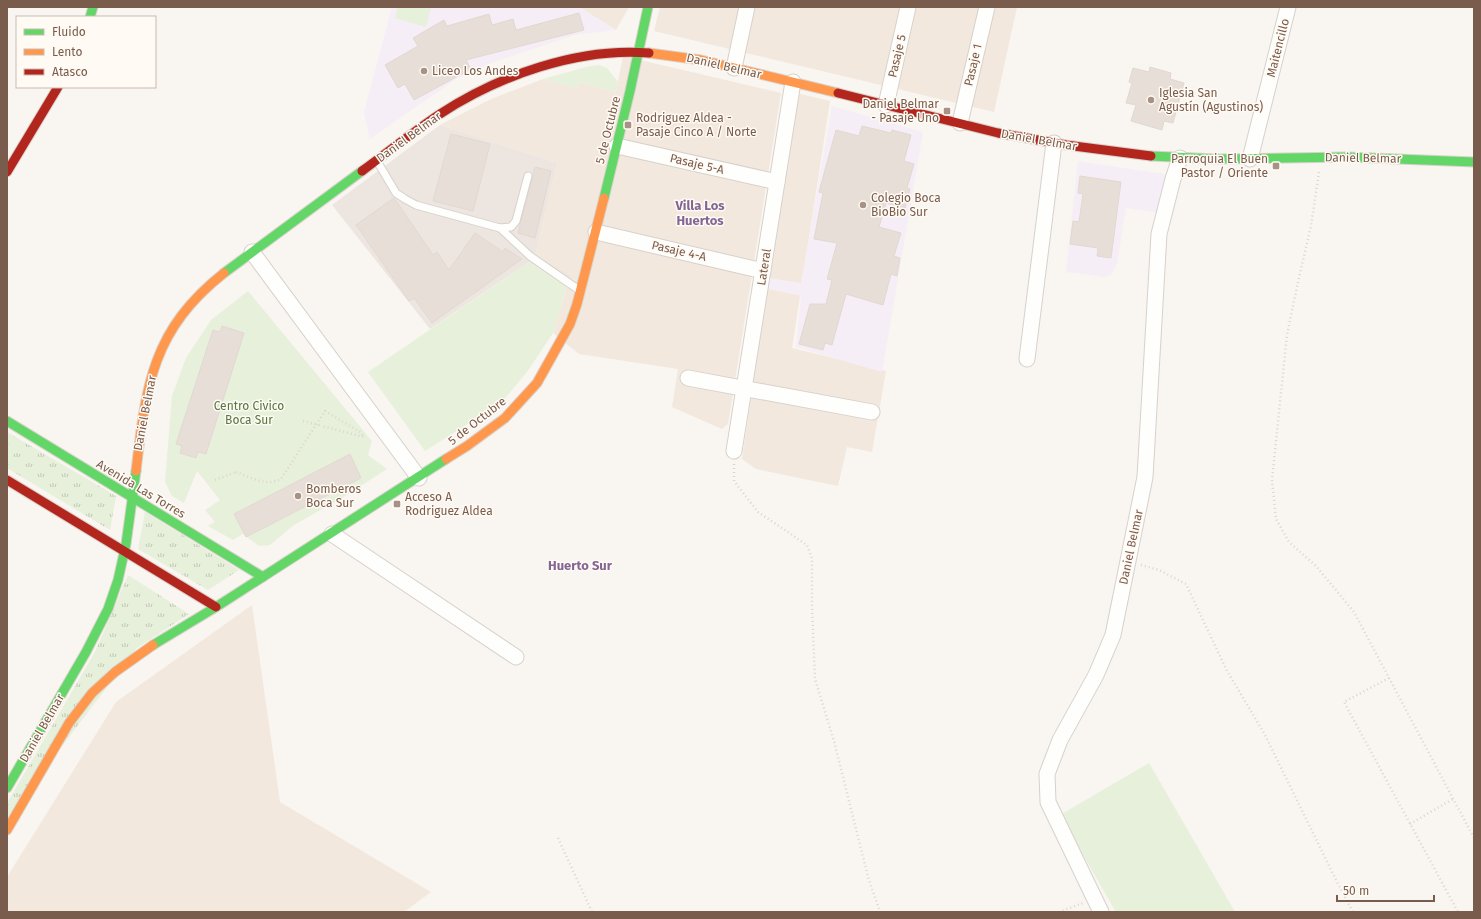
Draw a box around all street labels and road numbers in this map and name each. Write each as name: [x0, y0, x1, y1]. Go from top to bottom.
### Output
street label: Maitencillo: [1264, 17, 1292, 79]
street label: Pasaje 5: [885, 33, 909, 79]
street label: Pasaje 1: [961, 43, 985, 87]
street label: Daniel Belmar: [685, 51, 763, 82]
street label: 5 de Octubre: [593, 95, 623, 165]
street label: Daniel Belmar: [374, 109, 444, 165]
street label: Daniel Belmar: [1000, 126, 1078, 154]
street label: Daniel Belmar: [1325, 150, 1402, 166]
street label: Pasaje 5-A: [668, 151, 726, 177]
street label: Pasaje 4-A: [650, 238, 708, 264]
street label: Lateral: [754, 247, 774, 286]
street label: Daniel Belmar: [131, 374, 159, 452]
street label: 5 de Octubre: [445, 394, 509, 448]
street label: Avenida Las Torres: [94, 457, 188, 521]
street label: Daniel Belmar: [1116, 508, 1146, 586]
street label: Daniel Belmar: [17, 691, 67, 765]

